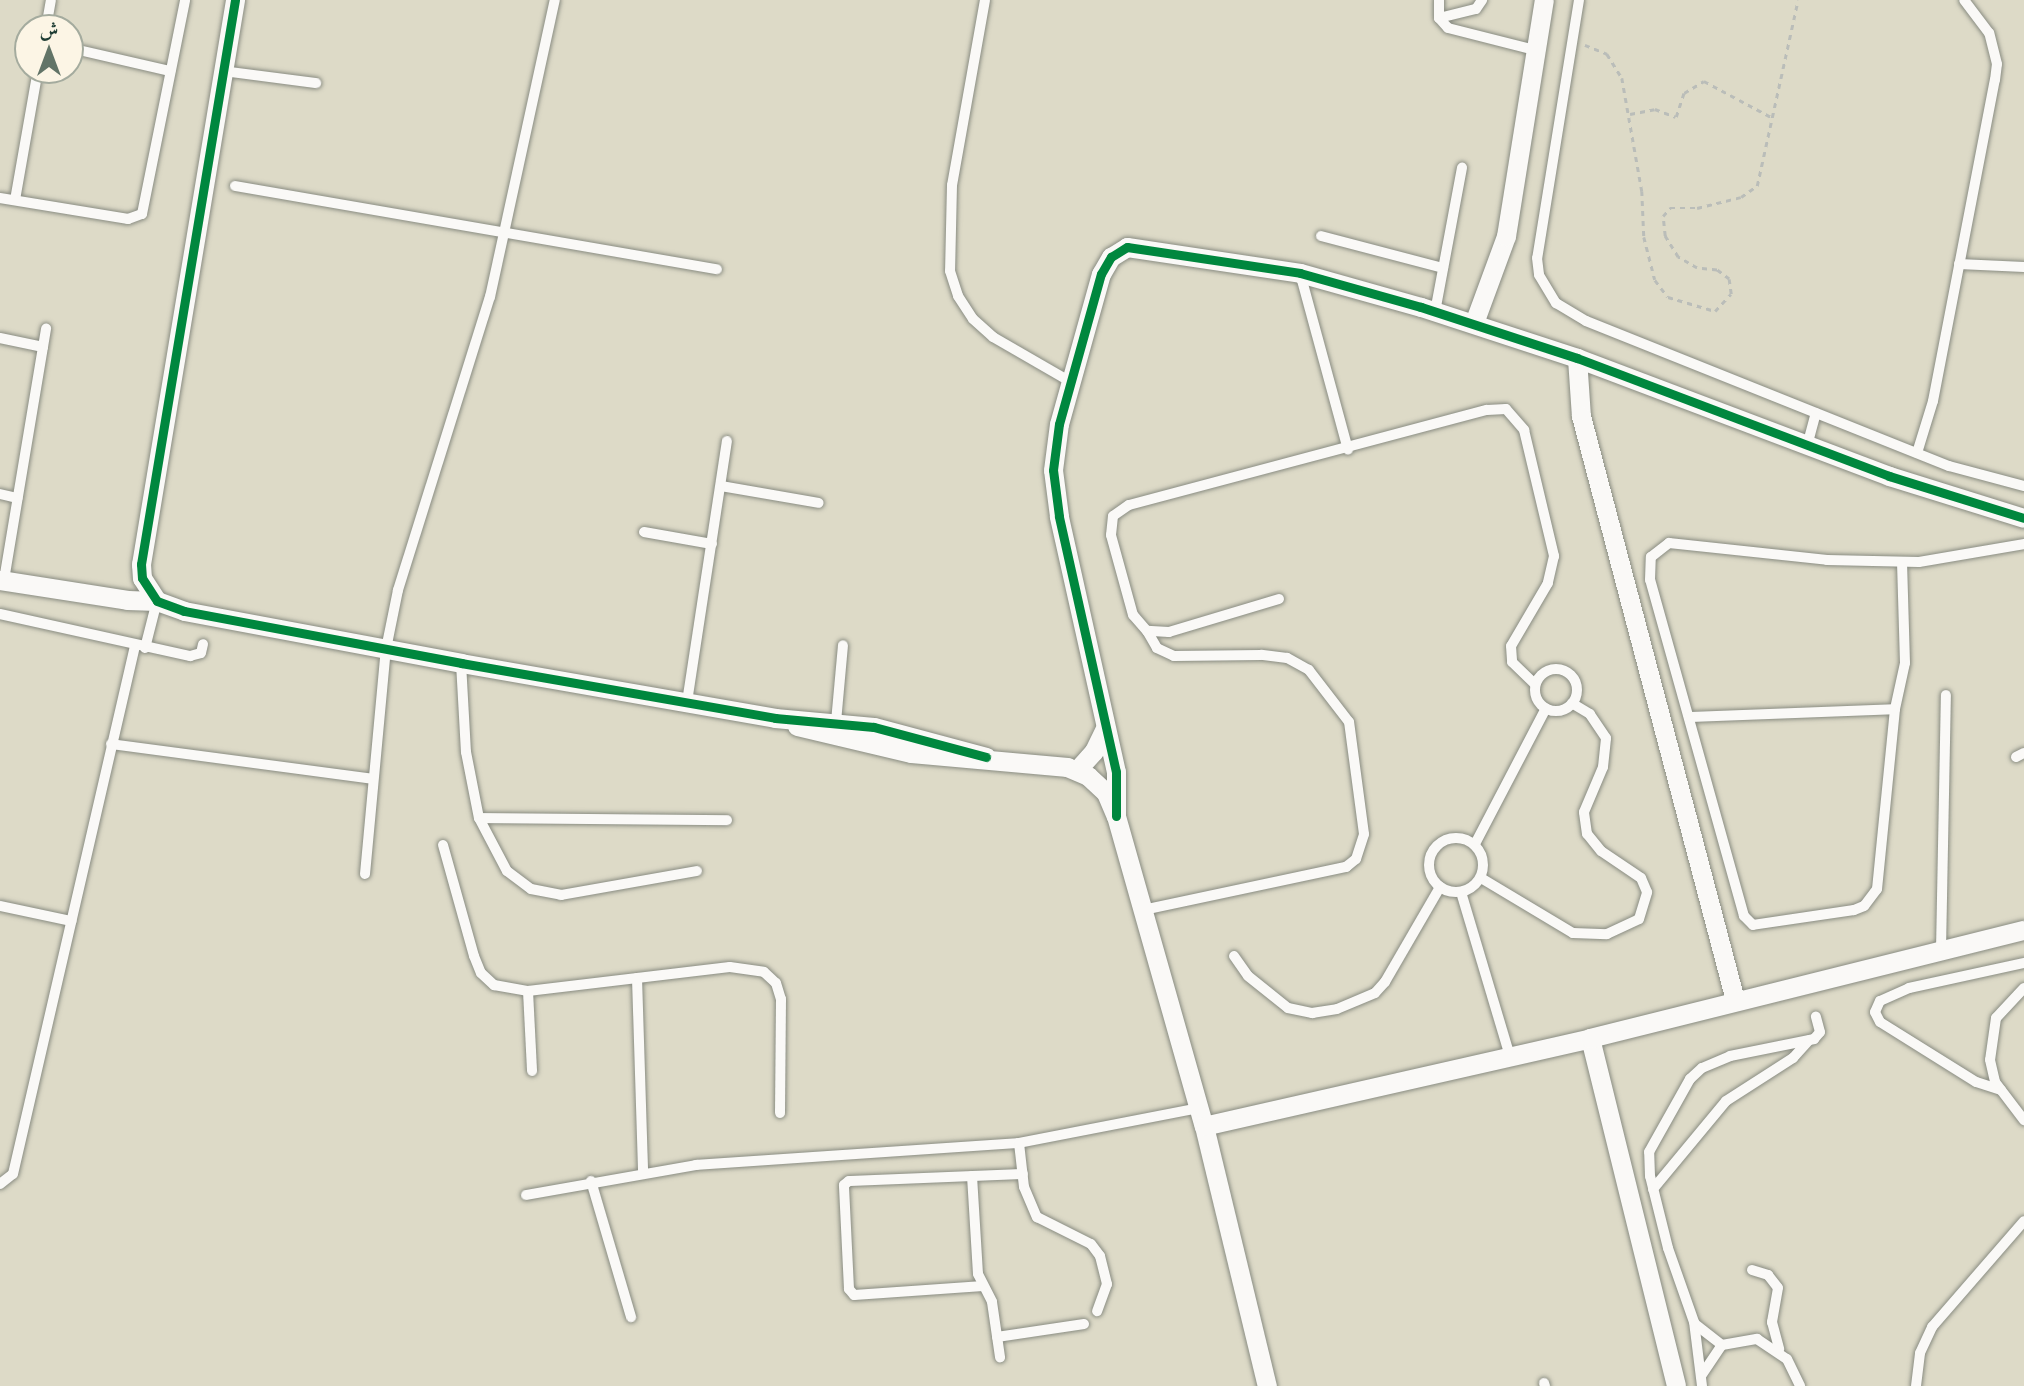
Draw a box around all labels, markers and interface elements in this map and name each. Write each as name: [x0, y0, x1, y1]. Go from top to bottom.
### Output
north arrow: [14, 14, 84, 84]
text: ش: [40, 17, 58, 43]

